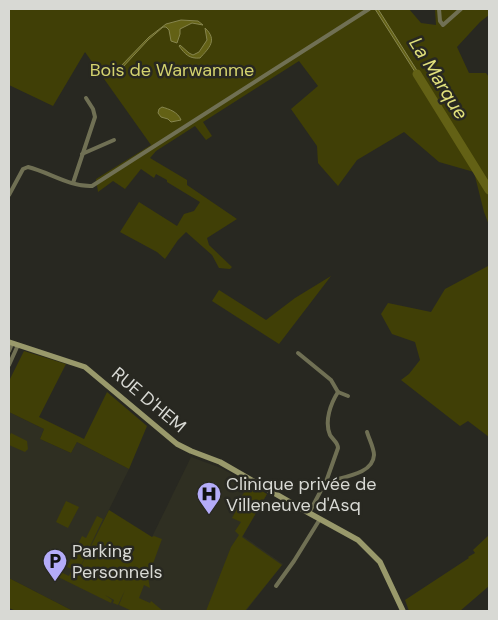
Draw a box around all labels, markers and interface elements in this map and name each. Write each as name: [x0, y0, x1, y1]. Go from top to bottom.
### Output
water label: La Marque: [403, 32, 474, 124]
park label: Bois de Warwamme: [90, 58, 254, 82]
street label: RUE D'HEM: [107, 362, 191, 438]
place label: Clinique privée de Villeneuve d'Asq: [226, 472, 377, 517]
hospital icon: Clinique privée de Villeneuve d'Asq: [196, 481, 222, 515]
place label: Parking Personnels: [72, 539, 162, 584]
parking icon: Parking Personnels: [42, 548, 68, 582]

